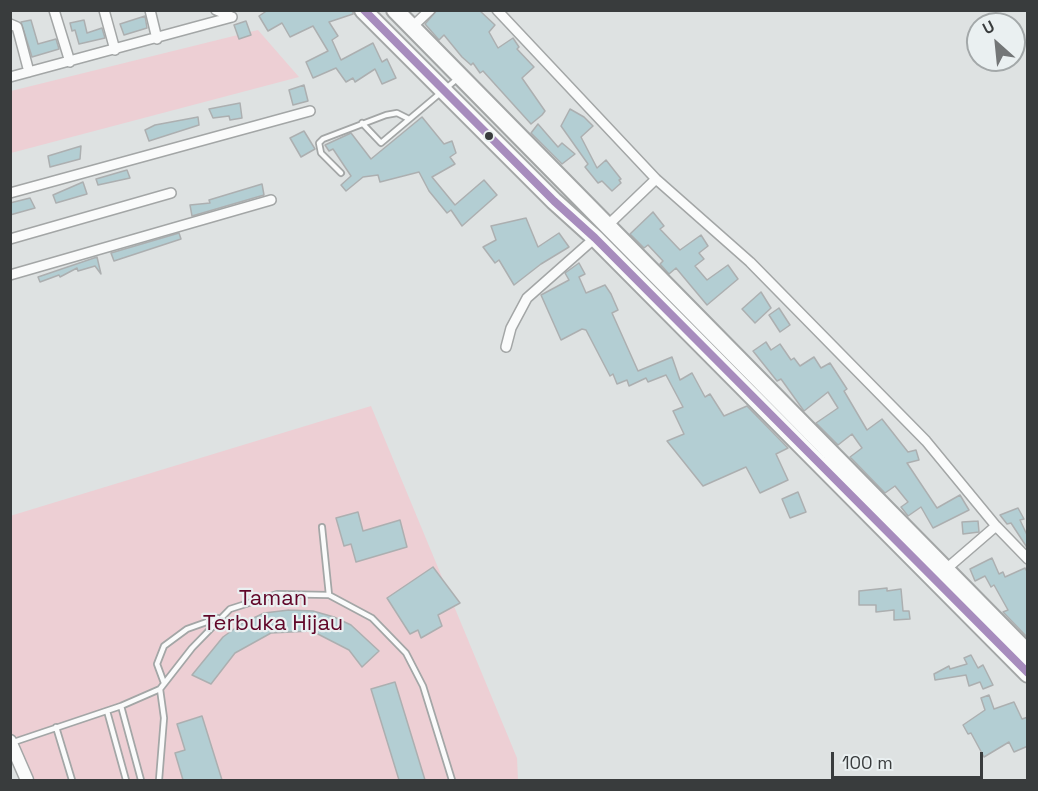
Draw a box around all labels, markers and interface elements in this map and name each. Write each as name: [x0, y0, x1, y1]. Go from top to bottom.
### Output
north arrow: [966, 12, 1026, 72]
text: U: [979, 16, 998, 39]
unlabelled marker: [483, 130, 495, 142]
park label: Taman Terbuka Hijau: [203, 586, 343, 638]
scale bar: [834, 740, 986, 778]
text: 100 m: [842, 751, 893, 774]

